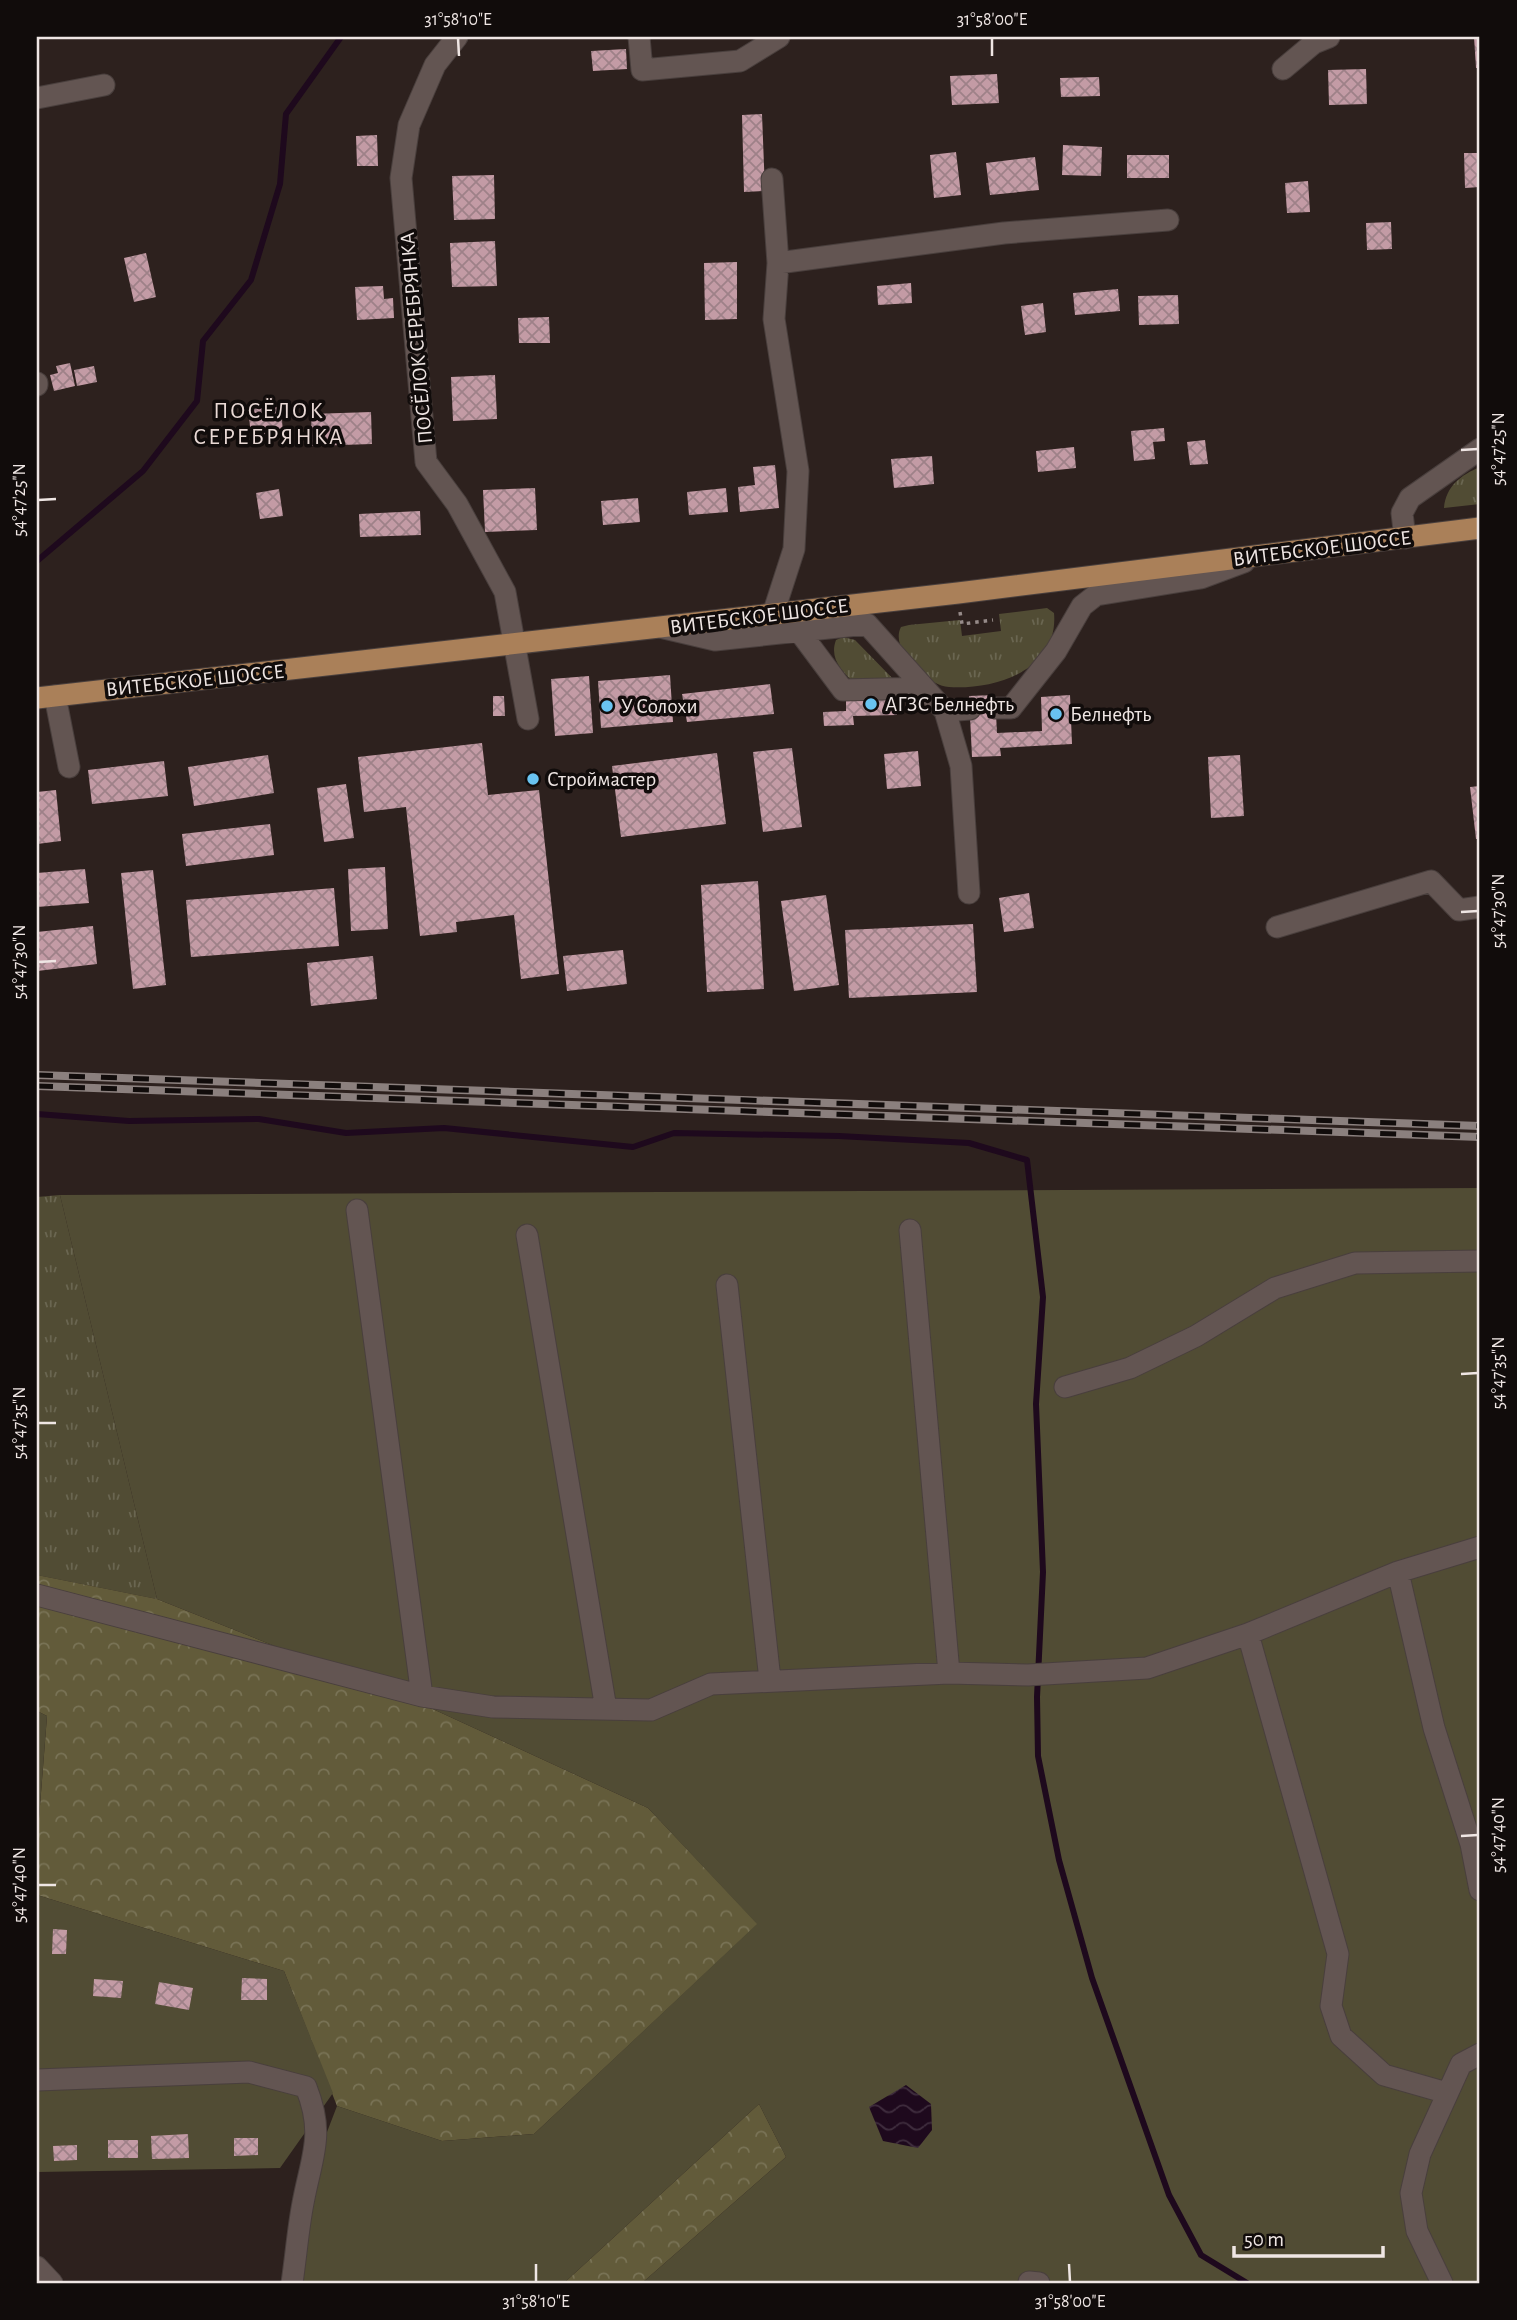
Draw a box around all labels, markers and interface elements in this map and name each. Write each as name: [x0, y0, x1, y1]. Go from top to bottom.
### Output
text: 31°58'10"E: [424, 11, 492, 29]
text: 31°58'00"E: [957, 11, 1028, 29]
street label: ПОСЁЛОК СЕРЕБРЯНКА: [396, 231, 436, 445]
district label: ПОСЁЛОК СЕРЕБРЯНКА: [193, 398, 345, 449]
text: 54°47'25"N: [1490, 412, 1508, 486]
text: 54°47'25"N: [11, 463, 29, 537]
street label: ВИТЕБСКОЕ ШОССЕ: [1232, 527, 1412, 570]
street label: ВИТЕБСКОЕ ШОССЕ: [669, 595, 849, 638]
street label: ВИТЕБСКОЕ ШОССЕ: [105, 661, 285, 700]
place label: АГЗС Белнефть: [885, 694, 1014, 715]
place label: У Солохи: [621, 696, 698, 717]
marker: АГЗС Белнефть: [863, 696, 879, 712]
marker: У Солохи: [599, 698, 615, 714]
place label: Белнефть: [1070, 704, 1151, 725]
marker: Белнефть: [1048, 706, 1064, 722]
place label: Строймастер: [547, 769, 656, 790]
marker: Строймастер: [525, 771, 541, 787]
text: 54°47'30"N: [1490, 874, 1508, 948]
text: 54°47'30"N: [11, 925, 29, 999]
text: 54°47'35"N: [1490, 1337, 1508, 1409]
text: 54°47'35"N: [11, 1387, 29, 1459]
text: 54°47'40"N: [1490, 1797, 1508, 1873]
text: 54°47'40"N: [11, 1847, 29, 1923]
scale bar: [1234, 2215, 1382, 2259]
text: 50 m: [1244, 2229, 1284, 2250]
text: 31°58'10"E: [502, 2293, 570, 2311]
text: 31°58'00"E: [1035, 2293, 1106, 2311]

